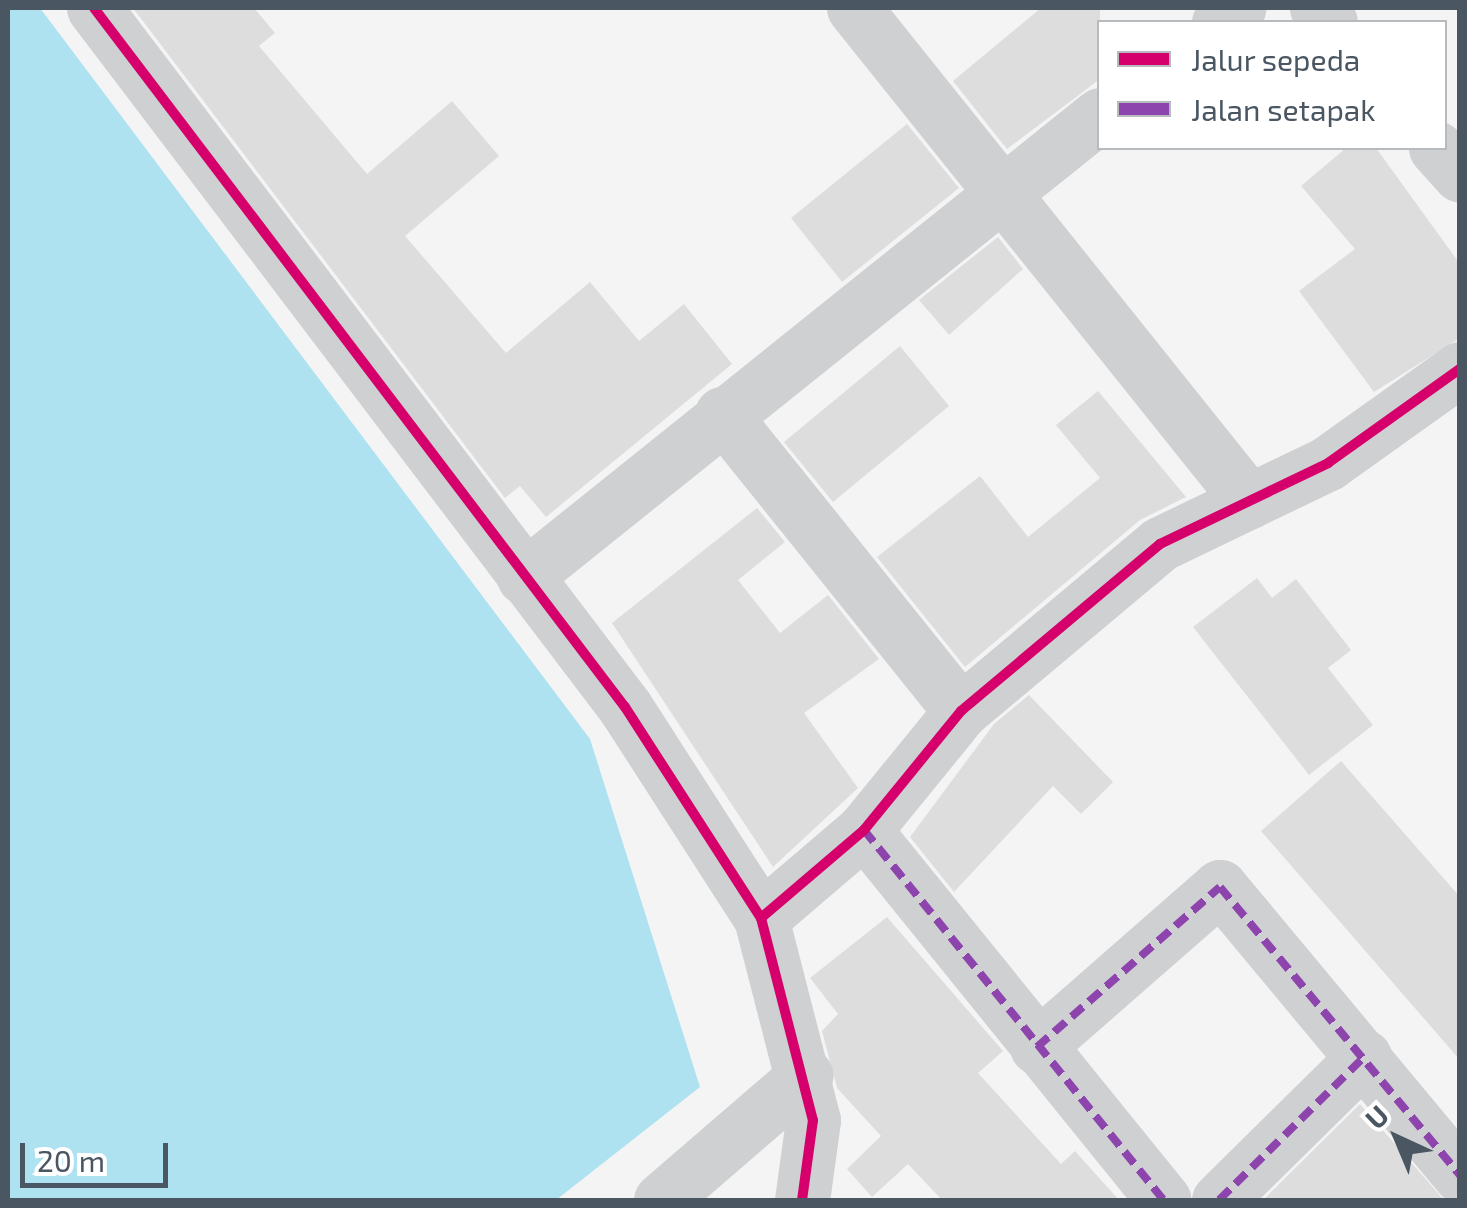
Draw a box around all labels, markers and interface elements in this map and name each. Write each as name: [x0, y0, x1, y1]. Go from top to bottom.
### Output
legend: [1097, 20, 1447, 150]
text: Jalur sepeda: [1191, 41, 1360, 77]
text: Jalan setapak: [1191, 91, 1376, 127]
north arrow: [1347, 1088, 1447, 1188]
text: U: [1357, 1098, 1395, 1135]
scale bar: [25, 1123, 172, 1185]
text: 20 m: [37, 1142, 105, 1178]

